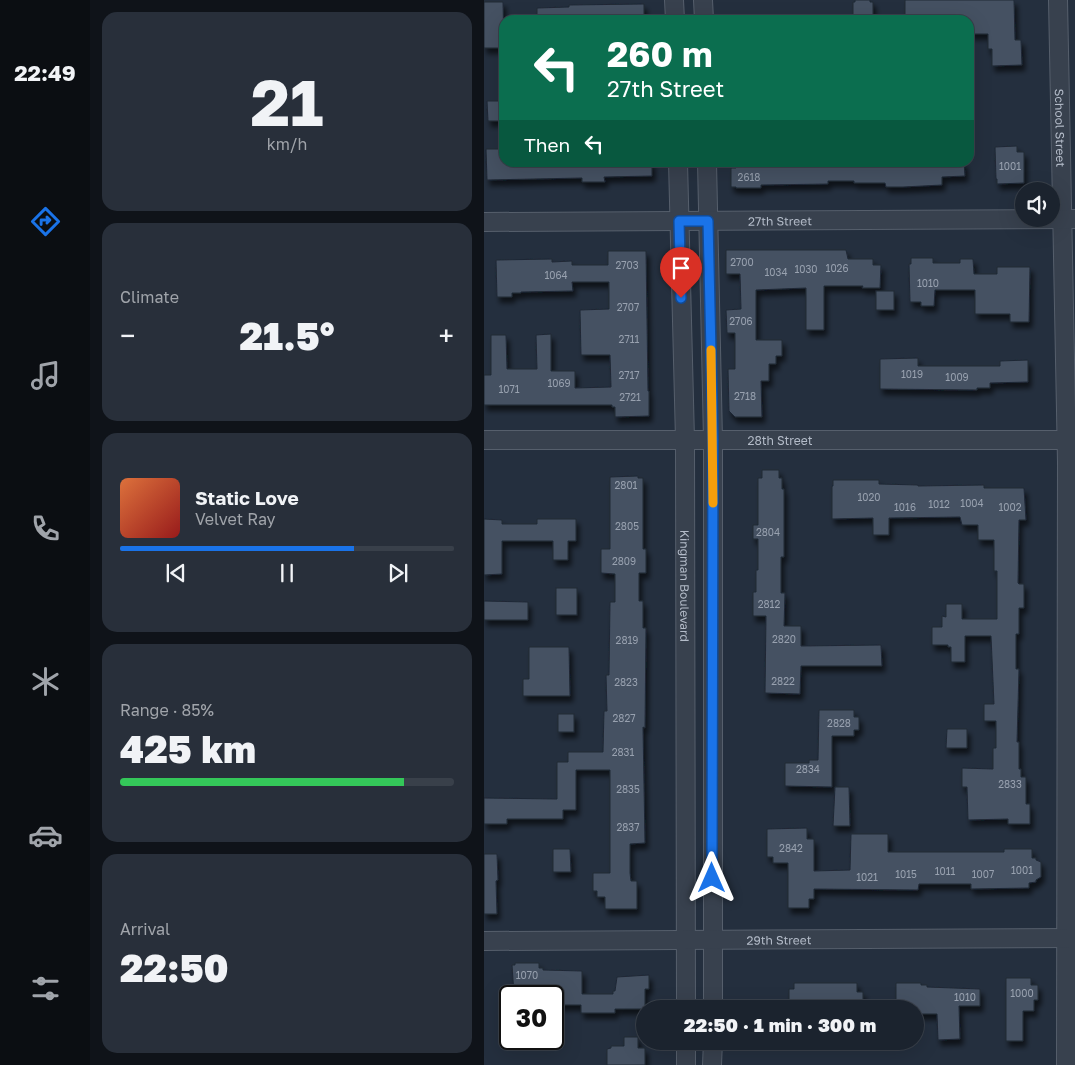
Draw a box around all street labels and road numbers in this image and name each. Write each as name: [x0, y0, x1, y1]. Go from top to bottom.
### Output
street label: School Street: [1052, 89, 1069, 168]
street label: 27th Street: [748, 213, 812, 228]
street label: 28th Street: [747, 433, 813, 448]
street label: Kingman Boulevard: [678, 530, 693, 642]
street label: 29th Street: [746, 932, 812, 947]

